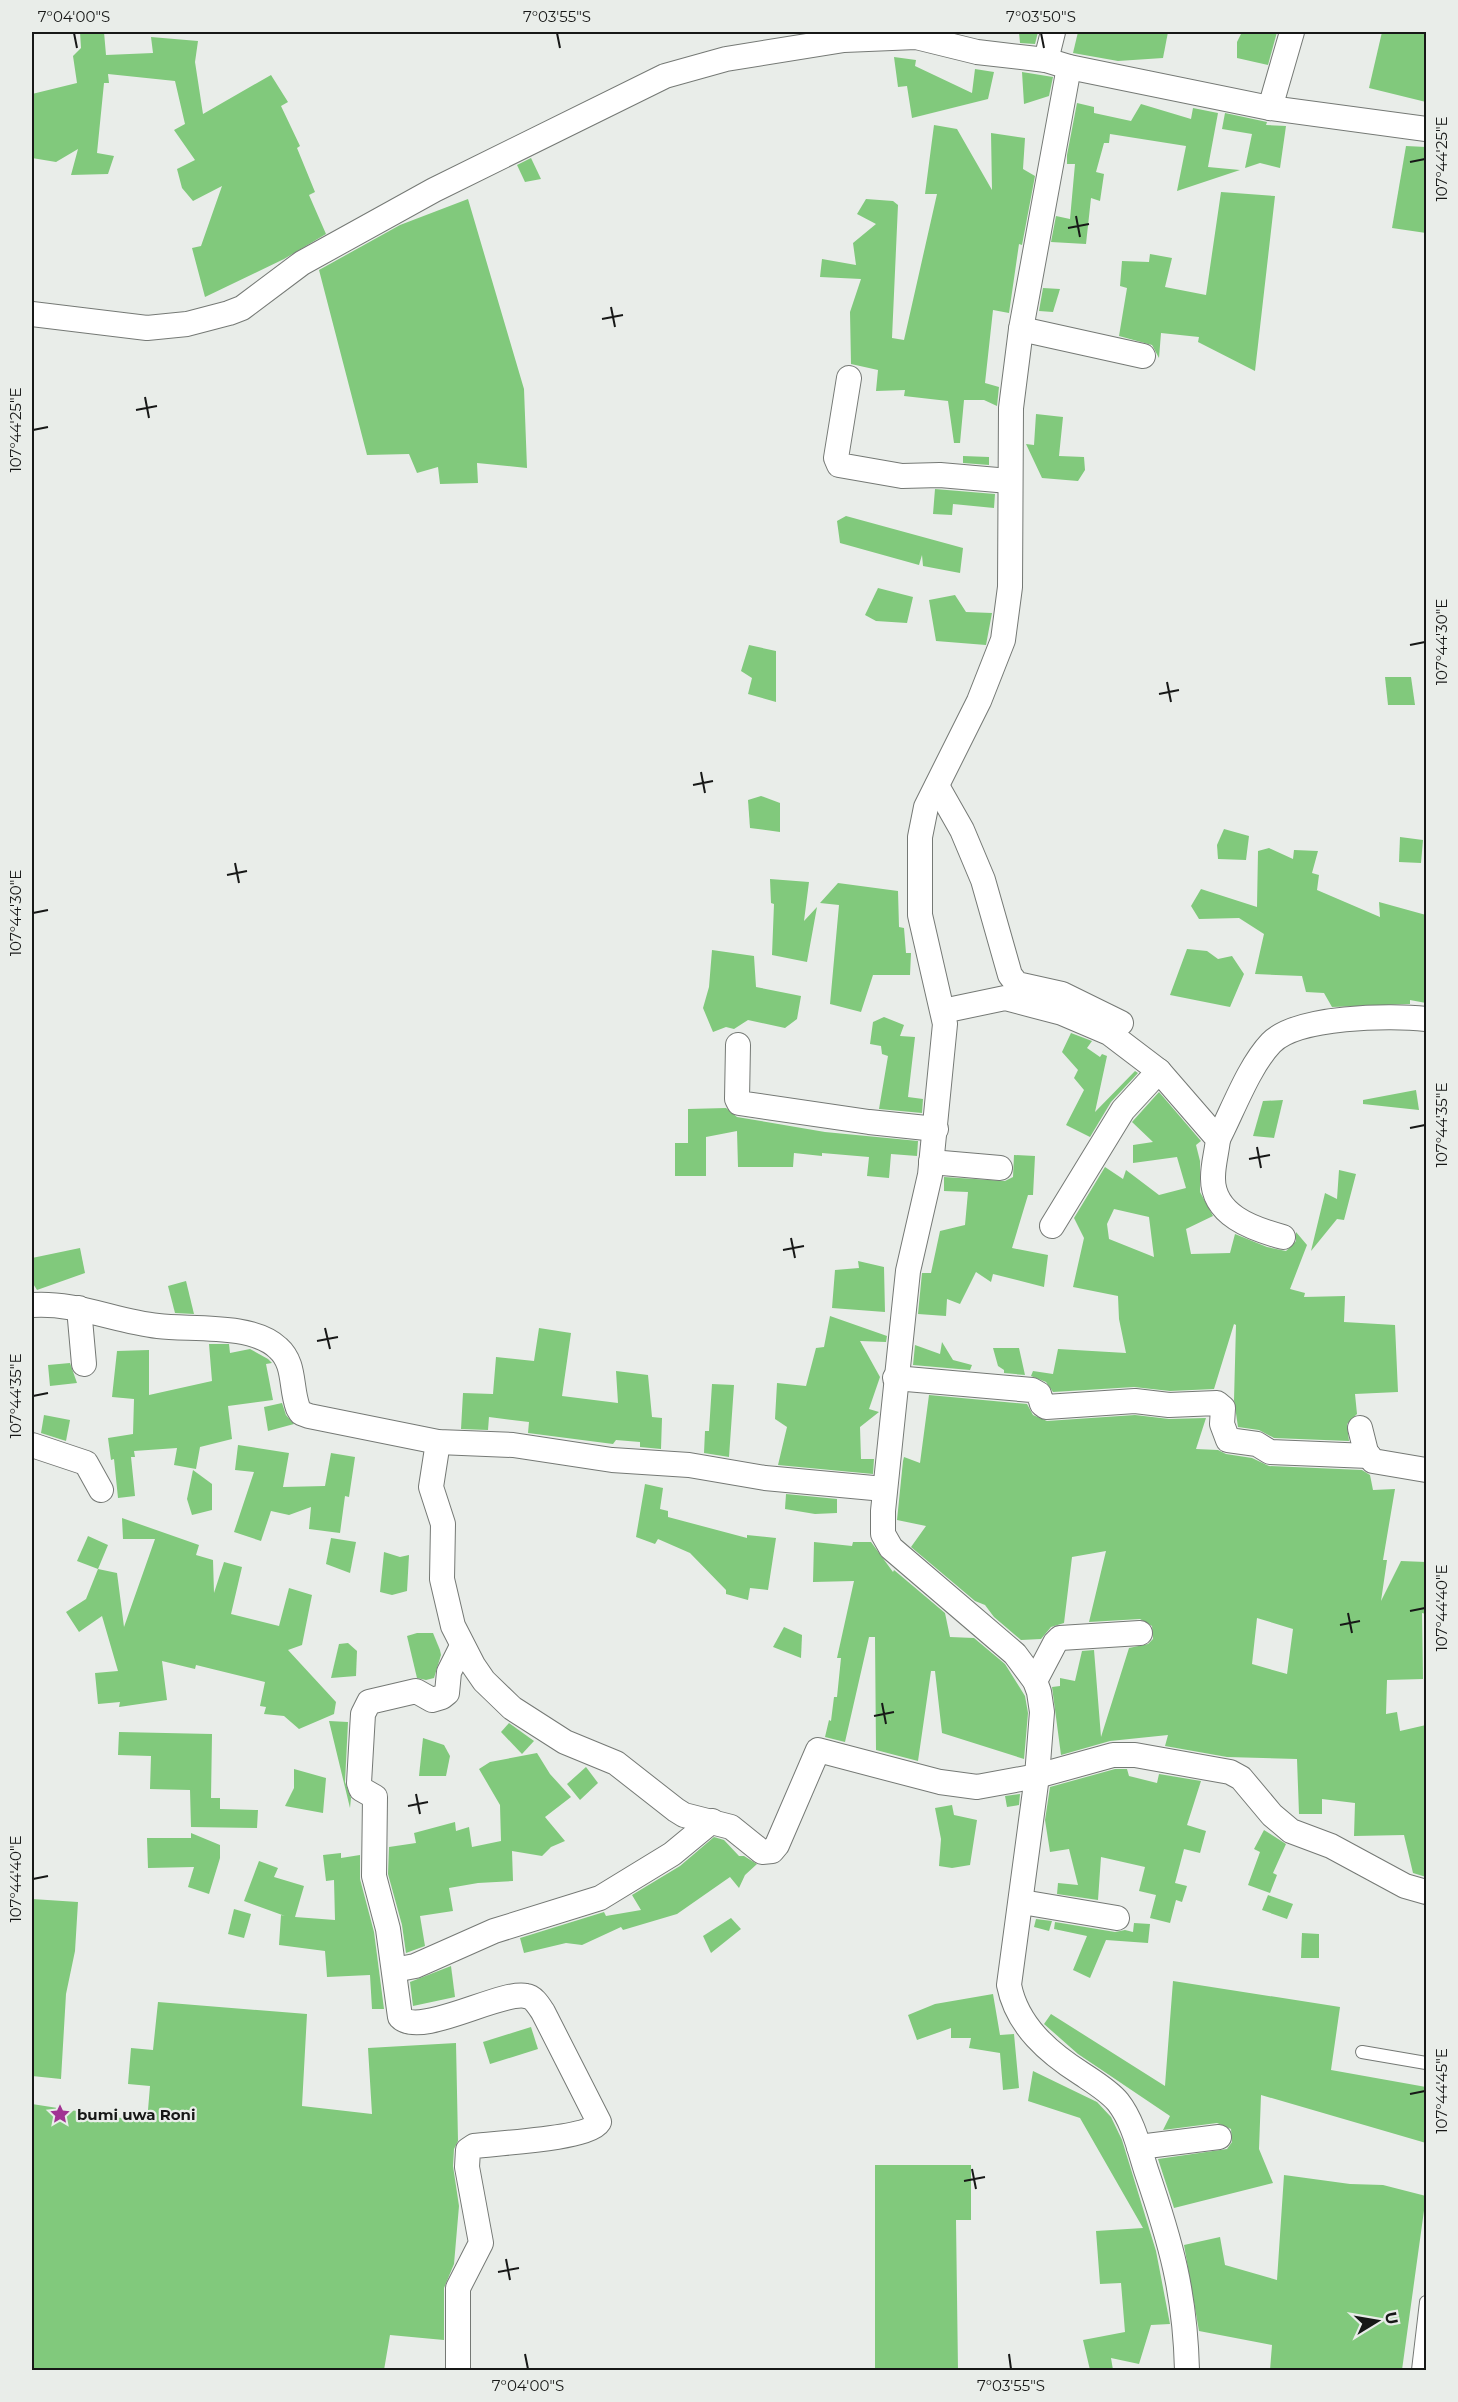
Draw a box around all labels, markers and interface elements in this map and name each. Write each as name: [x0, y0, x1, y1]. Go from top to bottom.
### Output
text: 7°04'00"S: [38, 7, 110, 26]
text: 7°03'55"S: [523, 7, 591, 26]
text: 7°03'50"S: [1006, 7, 1076, 26]
text: 107°44'25"E: [1432, 116, 1451, 202]
text: 107°44'25"E: [6, 387, 25, 473]
text: 107°44'30"E: [1432, 599, 1451, 685]
text: 107°44'30"E: [6, 870, 25, 956]
text: 107°44'35"E: [1432, 1083, 1451, 1167]
text: 107°44'35"E: [6, 1354, 25, 1438]
text: 107°44'40"E: [1432, 1564, 1451, 1652]
text: 107°44'40"E: [6, 1835, 25, 1923]
text: 107°44'45"E: [1432, 2048, 1451, 2134]
place icon: bumi uwa Roni: [48, 2102, 72, 2126]
place label: bumi uwa Roni: [77, 2105, 195, 2124]
north arrow: [1347, 2291, 1407, 2351]
text: U: [1381, 2310, 1402, 2326]
text: 7°04'00"S: [492, 2376, 564, 2395]
text: 7°03'55"S: [977, 2376, 1045, 2395]

